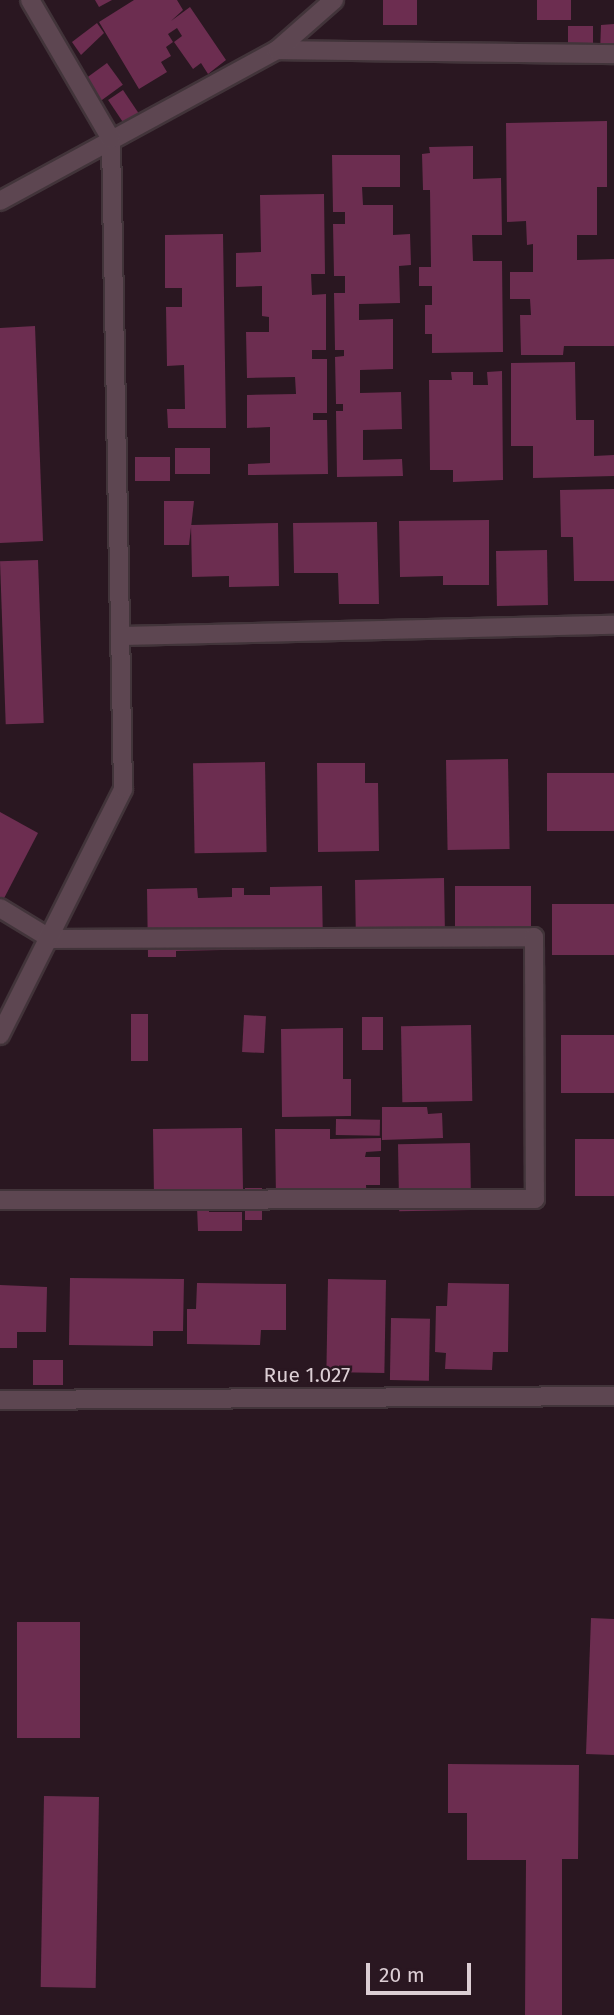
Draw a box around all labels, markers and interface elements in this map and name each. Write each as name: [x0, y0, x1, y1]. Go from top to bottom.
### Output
street label: Rue 1.027: [264, 1362, 350, 1388]
scale bar: [369, 1948, 474, 1992]
text: 20 m: [379, 1962, 425, 1988]

